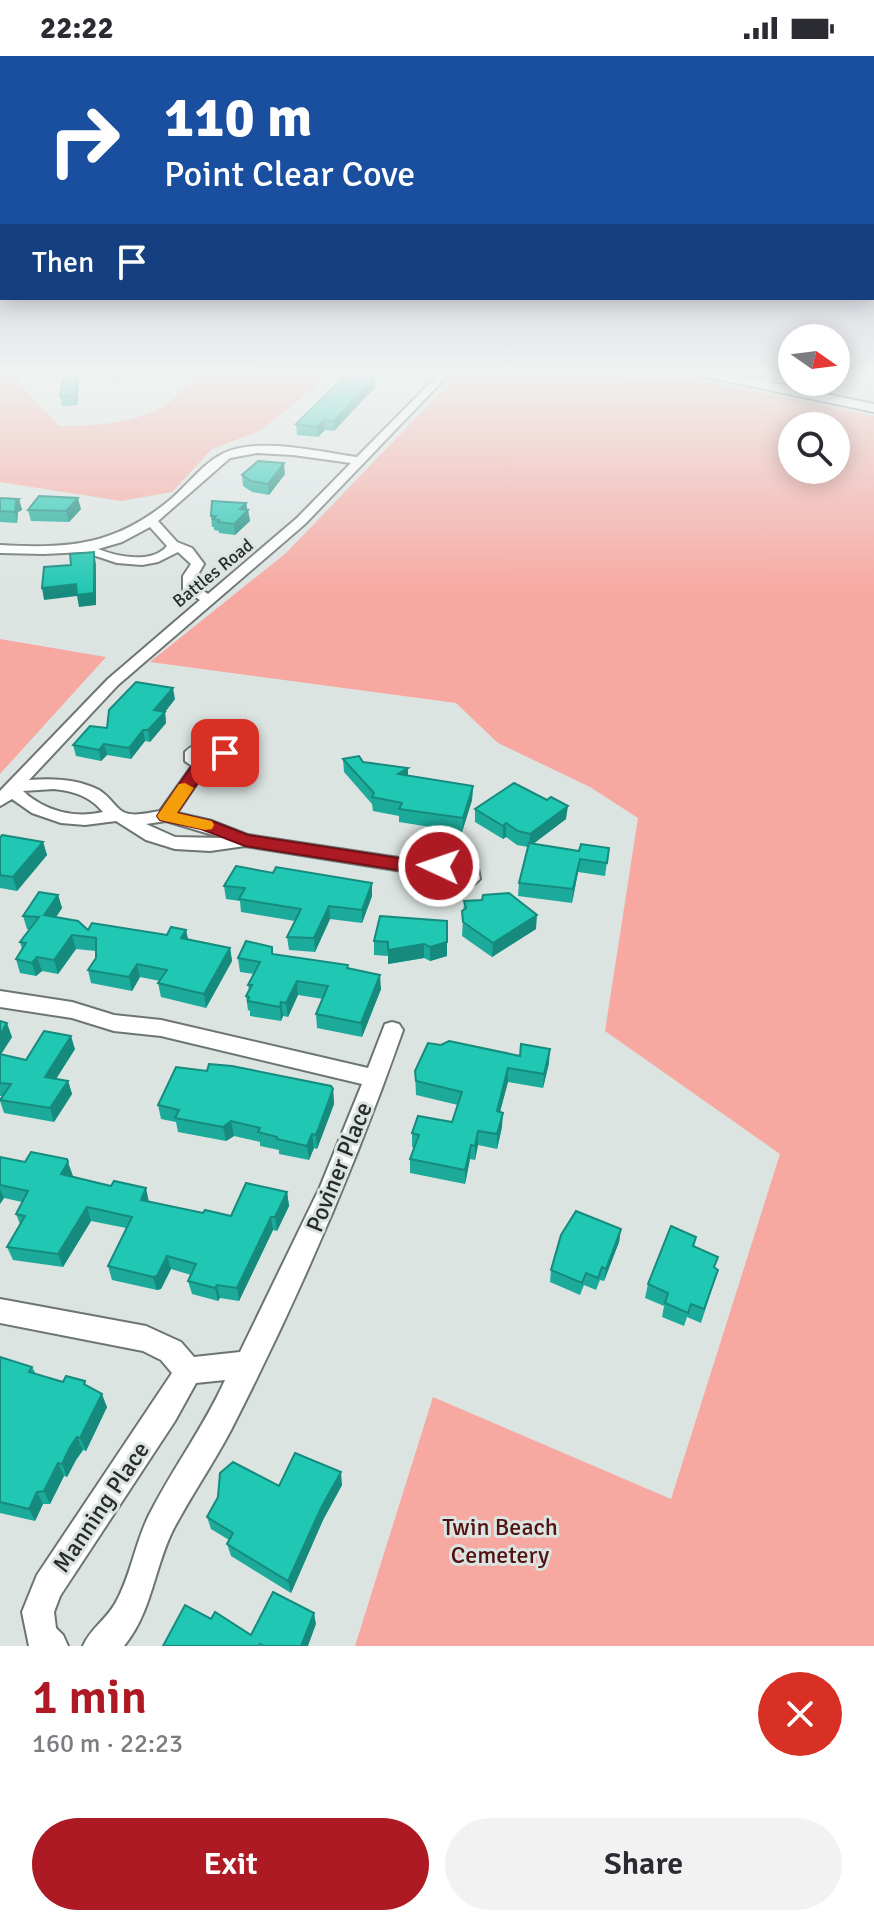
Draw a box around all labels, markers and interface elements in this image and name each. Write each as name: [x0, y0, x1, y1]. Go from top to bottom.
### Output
text: 22:22: [40, 10, 114, 47]
text: 110 m: [164, 83, 312, 152]
icon: right: [32, 88, 136, 192]
text: Point Clear Cove: [164, 152, 415, 197]
icon: arrive: [110, 240, 154, 284]
text: Then: [32, 244, 94, 281]
north arrow: [778, 324, 850, 396]
map controls: [778, 324, 850, 484]
button: search: [778, 412, 850, 484]
street label: Battles Road: [168, 534, 258, 612]
pin: [191, 719, 259, 787]
icon: arrive: [203, 731, 247, 775]
position arrow: [397, 824, 481, 908]
street label: Poviner Place: [299, 1098, 379, 1236]
street label: Manning Place: [46, 1436, 156, 1578]
park label: Twin Beach Cemetery: [442, 1512, 558, 1570]
text: 1 min: [32, 1668, 147, 1727]
button: close: [758, 1672, 842, 1756]
text: 160 m · 22:23: [32, 1728, 183, 1760]
button: Exit: [32, 1818, 429, 1910]
button: Share: [445, 1818, 842, 1910]

